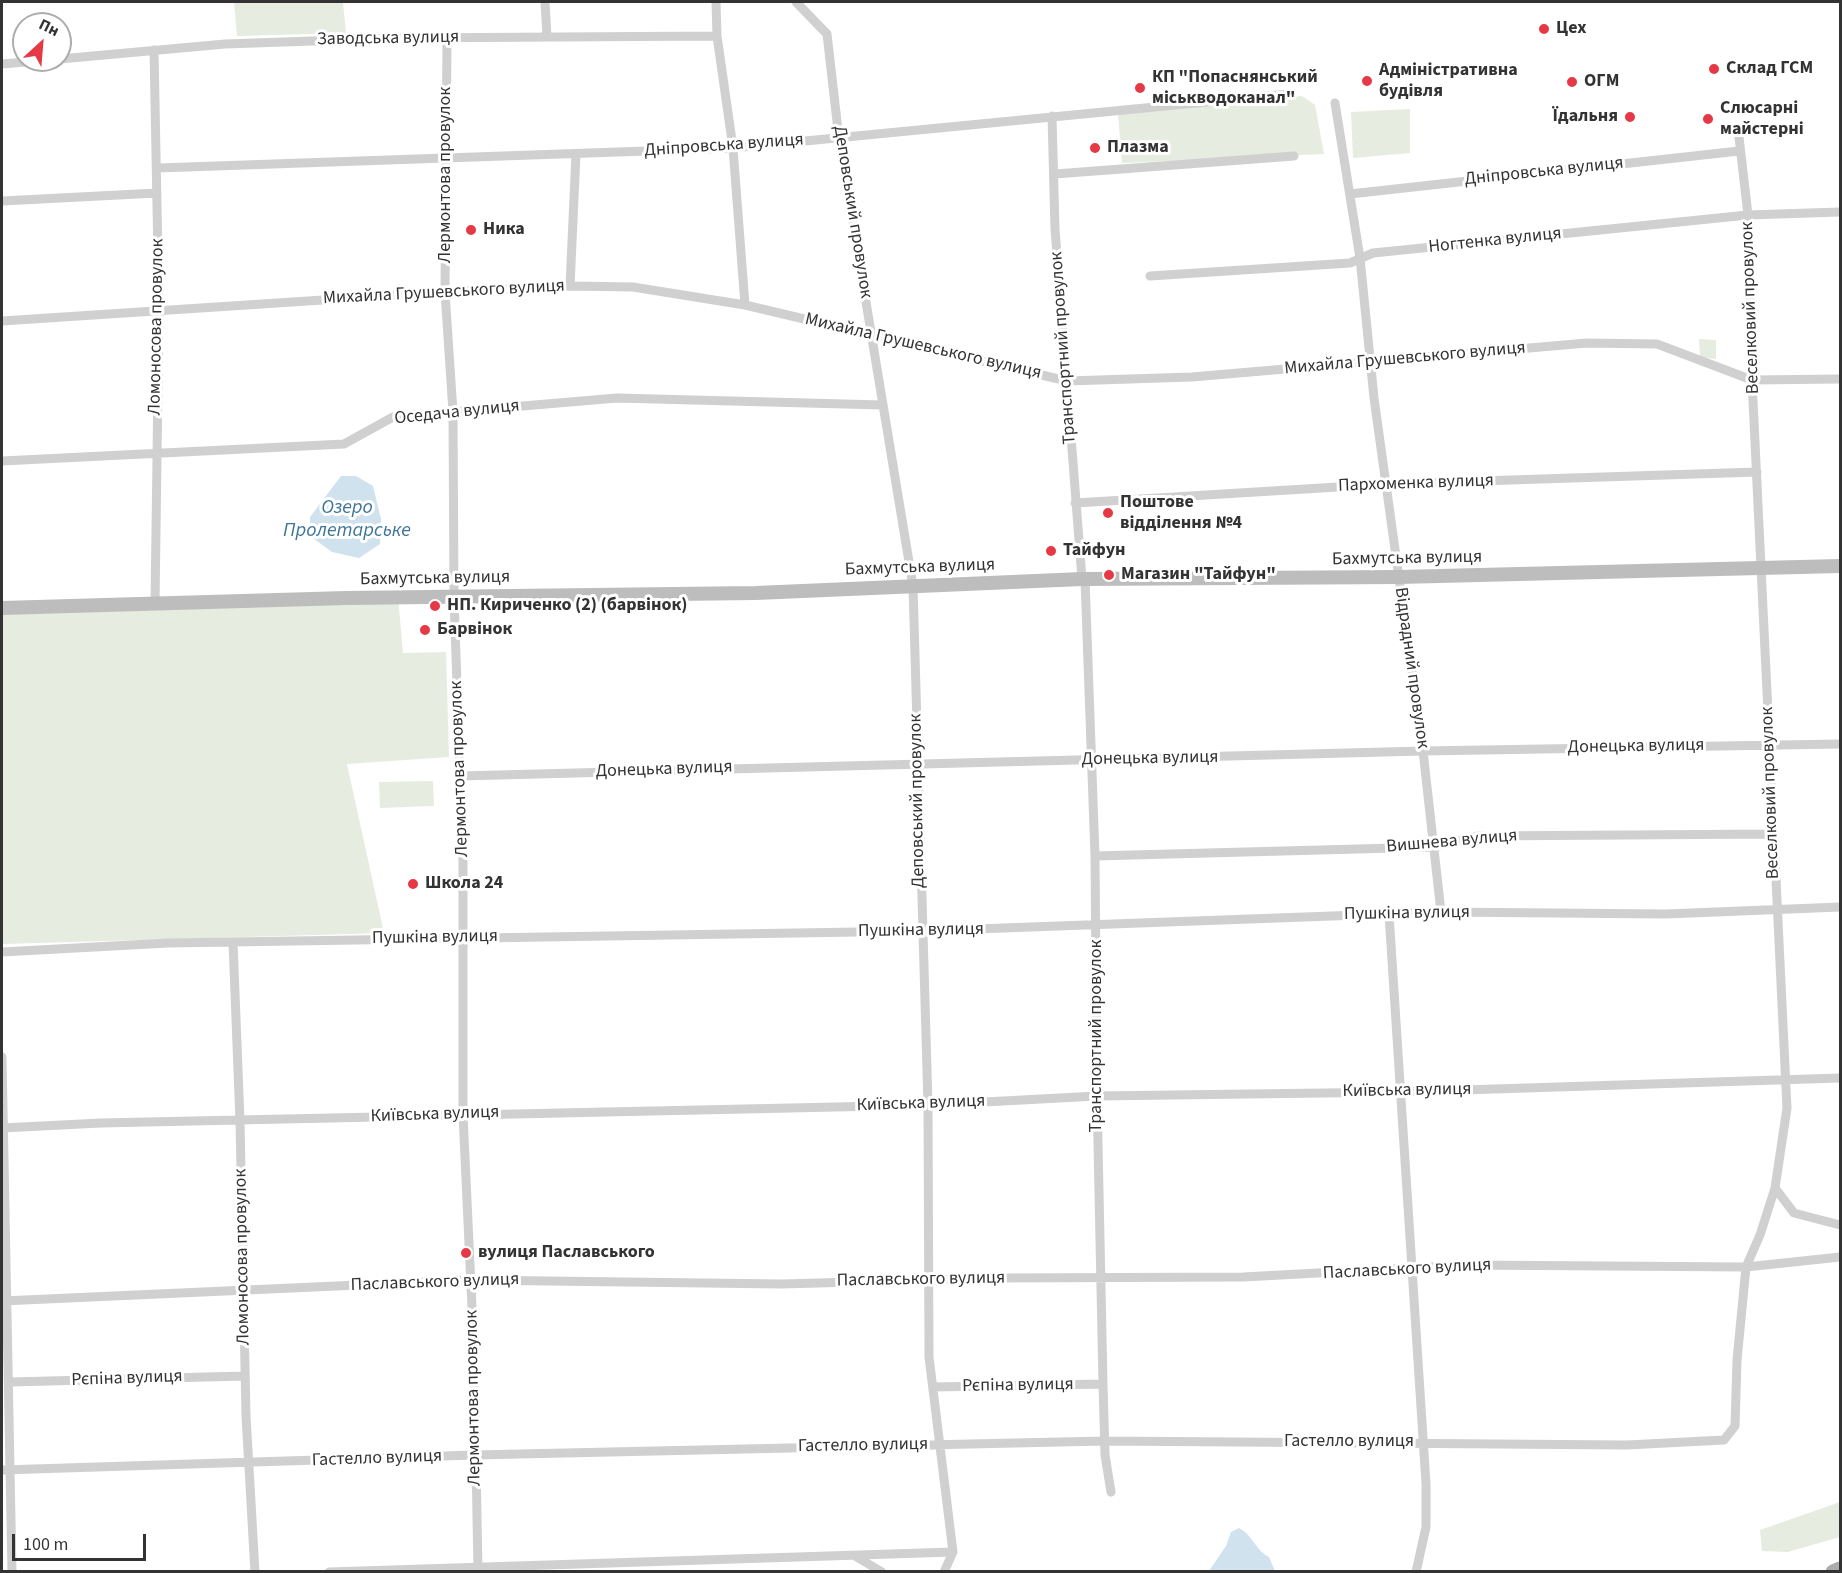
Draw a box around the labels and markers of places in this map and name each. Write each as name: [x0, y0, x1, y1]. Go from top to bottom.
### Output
place label: Цех: [1556, 18, 1587, 40]
marker: Цех: [1537, 22, 1551, 36]
place label: Склад ГСМ: [1726, 58, 1813, 80]
place label: Адміністративна будівля: [1379, 60, 1518, 103]
marker: Склад ГСМ: [1707, 62, 1721, 76]
place label: КП "Попаснянський міськводоканал": [1152, 67, 1318, 110]
place label: ОГМ: [1584, 71, 1619, 93]
marker: Адміністративна будівля: [1360, 74, 1374, 88]
marker: ОГМ: [1565, 75, 1579, 89]
marker: КП "Попаснянський міськводоканал": [1133, 81, 1147, 95]
place label: Слюсарні майстерні: [1720, 98, 1804, 140]
place label: Їдальня: [1553, 106, 1618, 128]
marker: Їдальня: [1623, 110, 1637, 124]
marker: Слюсарні майстерні: [1701, 112, 1715, 126]
place label: Плазма: [1107, 137, 1169, 159]
marker: Плазма: [1088, 141, 1102, 155]
place label: Ника: [483, 219, 525, 241]
marker: Ника: [464, 223, 478, 237]
place label: Поштове відділення №4: [1120, 492, 1242, 534]
marker: Поштове відділення №4: [1101, 506, 1115, 520]
place label: Тайфун: [1063, 540, 1126, 562]
marker: Тайфун: [1044, 544, 1058, 558]
place label: Магазин "Тайфун": [1121, 564, 1276, 586]
marker: Магазин "Тайфун": [1102, 568, 1116, 582]
place label: НП. Кириченко (2) (барвінок): [447, 595, 687, 617]
marker: НП. Кириченко (2) (барвінок): [428, 599, 442, 613]
place label: Барвінок: [437, 619, 512, 641]
marker: Барвінок: [418, 623, 432, 637]
place label: Школа 24: [425, 873, 503, 895]
marker: Школа 24: [406, 877, 420, 891]
place label: вулиця Паславського: [478, 1242, 655, 1264]
marker: вулиця Паславського: [459, 1246, 473, 1260]

